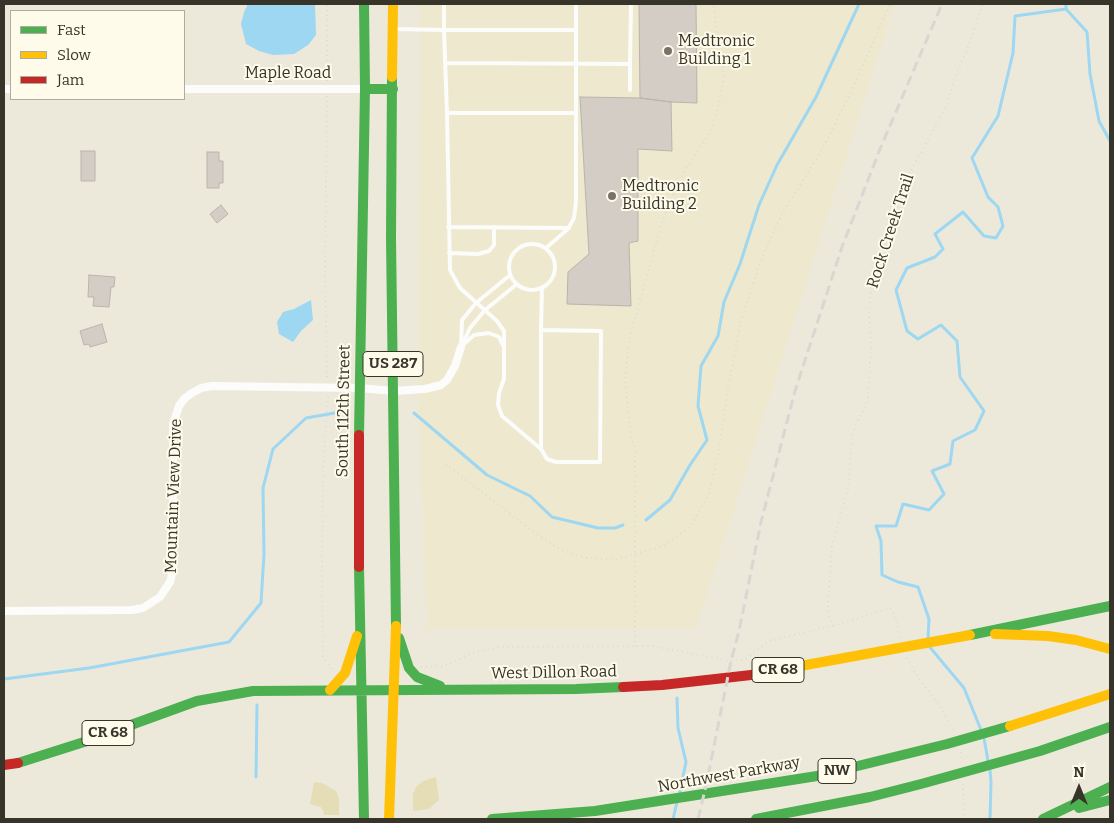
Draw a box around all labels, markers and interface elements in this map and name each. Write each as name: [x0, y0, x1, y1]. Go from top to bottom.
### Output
legend: [10, 10, 185, 100]
text: Fast: [57, 21, 86, 39]
place label: Medtronic Building 1: [678, 32, 755, 70]
marker: Medtronic Building 1: [662, 45, 674, 57]
text: Slow: [57, 46, 91, 64]
street label: Maple Road: [245, 64, 331, 84]
text: Jam: [57, 71, 84, 89]
street label: Rock Creek Trail: [863, 171, 919, 291]
place label: Medtronic Building 2: [622, 177, 699, 215]
marker: Medtronic Building 2: [606, 190, 618, 202]
street label: South 112th Street: [333, 344, 355, 478]
road number: US 287: [363, 352, 423, 376]
street label: Mountain View Drive: [162, 418, 186, 574]
road number: CR 68: [752, 658, 804, 682]
street label: West Dillon Road: [491, 662, 617, 684]
road number: CR 68: [82, 720, 134, 746]
street label: Northwest Parkway: [656, 753, 802, 797]
road number: NW: [818, 758, 856, 784]
north arrow: [1054, 763, 1104, 813]
text: N: [1074, 764, 1084, 781]

